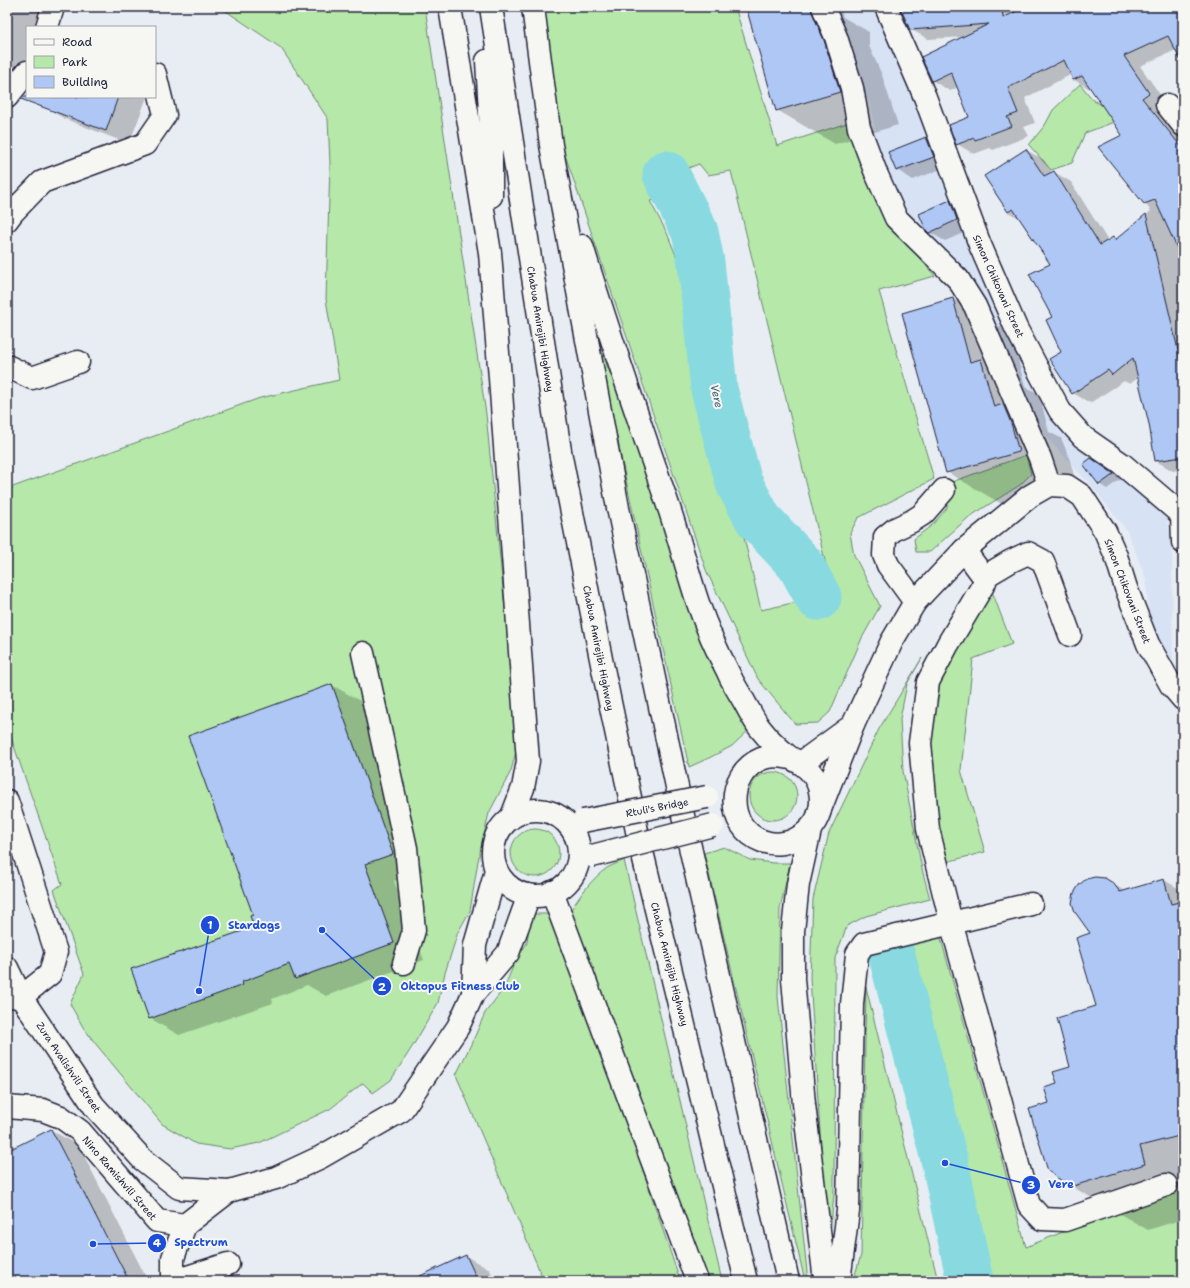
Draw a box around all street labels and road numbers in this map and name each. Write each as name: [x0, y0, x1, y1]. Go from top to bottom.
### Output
street label: Simon Chikovani Street: [970, 233, 1027, 340]
street label: Chabua Amirejibi Highway: [524, 265, 557, 393]
street label: Simon Chikovani Street: [1102, 537, 1154, 645]
street label: Chabua Amirejibi Highway: [580, 584, 617, 712]
street label: Rtuli's Bridge: [625, 795, 690, 820]
street label: Chabua Amirejibi Highway: [648, 901, 691, 1028]
street label: Zura Avalishvili Street: [33, 1019, 104, 1115]
street label: Nino Ramishvili Street: [79, 1134, 160, 1223]

